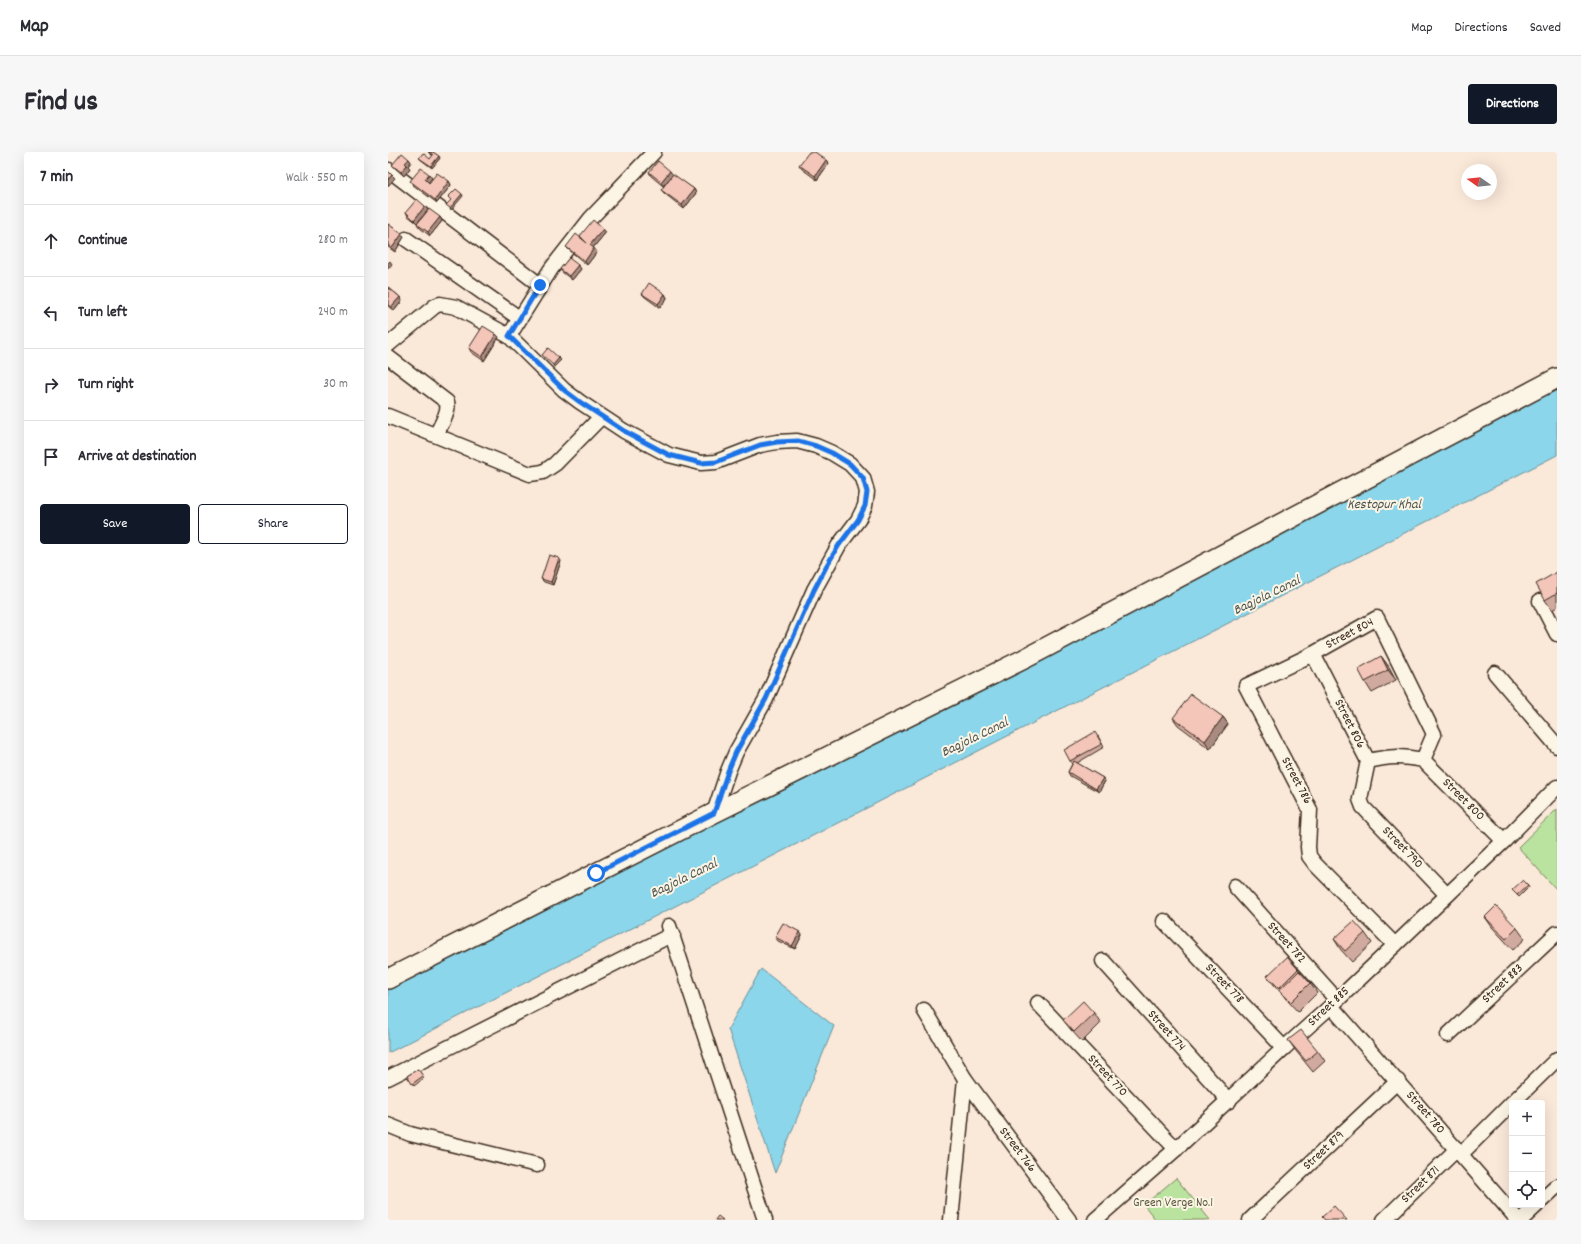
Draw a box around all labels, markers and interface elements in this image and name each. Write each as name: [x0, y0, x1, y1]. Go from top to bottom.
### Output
text: Map: [20, 14, 49, 41]
text: Map: [1411, 18, 1433, 38]
text: Directions: [1455, 18, 1508, 38]
text: Saved: [1530, 18, 1561, 38]
text: Find us: [24, 84, 98, 124]
button: Directions: [1468, 84, 1557, 124]
north arrow: [1461, 164, 1497, 200]
text: 7 min: [40, 166, 73, 190]
text: Walk · 550 m: [286, 169, 348, 188]
icon: ahead: [40, 230, 62, 252]
text: Continue: [78, 230, 127, 252]
text: 280 m: [318, 231, 348, 250]
route end: [531, 276, 549, 294]
icon: left: [40, 302, 62, 324]
text: Turn left: [78, 302, 127, 324]
text: 240 m: [318, 303, 348, 322]
icon: right: [40, 374, 62, 396]
text: Turn right: [78, 374, 134, 396]
text: 30 m: [323, 375, 348, 394]
icon: arrive: [40, 446, 62, 468]
text: Arrive at destination: [78, 446, 196, 468]
water label: Kestopur Khal: [1347, 495, 1422, 515]
button: Save: [40, 504, 190, 544]
button: Share: [198, 504, 348, 544]
water label: Bagjola Canal: [1230, 570, 1305, 621]
street label: Street 804: [1322, 613, 1378, 655]
street label: Street 806: [1328, 696, 1370, 752]
water label: Bagjola Canal: [938, 712, 1013, 763]
street label: Street 786: [1276, 754, 1316, 808]
street label: Street 800: [1437, 774, 1489, 826]
street label: Street 790: [1377, 822, 1427, 874]
water label: Bagjola Canal: [647, 853, 722, 904]
route start: [587, 864, 605, 882]
street label: Street 782: [1262, 918, 1310, 968]
street label: Street 778: [1200, 960, 1248, 1008]
street label: Street 883: [1478, 960, 1528, 1008]
street label: Street 885: [1304, 983, 1354, 1031]
street label: Street 774: [1142, 1006, 1190, 1056]
street label: Street 770: [1082, 1051, 1132, 1101]
street label: Street 780: [1401, 1087, 1449, 1139]
map controls: [1509, 1100, 1545, 1208]
button: +: [1509, 1100, 1545, 1136]
street label: Street 766: [994, 1123, 1040, 1177]
street label: Street 879: [1299, 1127, 1349, 1175]
button: −: [1509, 1136, 1545, 1172]
street label: Street 871: [1397, 1162, 1445, 1208]
button: locate: [1509, 1172, 1545, 1208]
park label: Green Verge No.1: [1133, 1194, 1213, 1213]

